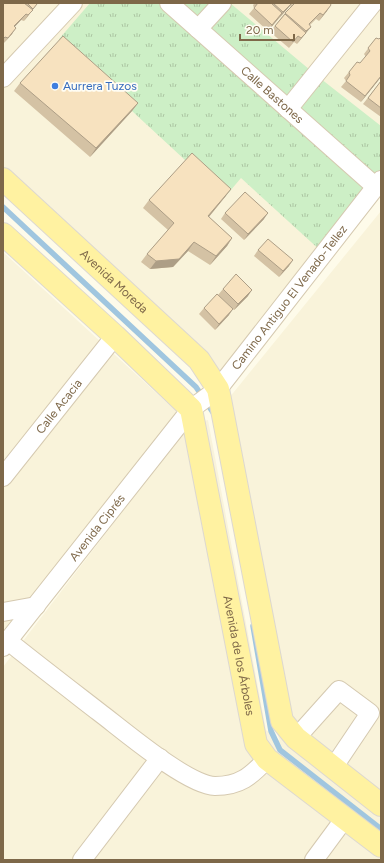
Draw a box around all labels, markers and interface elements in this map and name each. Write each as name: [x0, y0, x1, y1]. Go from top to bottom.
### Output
scale bar: [240, 16, 294, 42]
text: 20 m: [246, 23, 274, 37]
street label: Calle Bastones: [238, 63, 307, 126]
place label: Aurrera Tuzos: [63, 79, 137, 93]
marker: Aurrera Tuzos: [50, 81, 60, 91]
street label: Camino Antiguo El Venado-Tellez: [229, 222, 350, 373]
street label: Avenida Moreda: [77, 247, 151, 316]
street label: Calle Acacia: [33, 376, 85, 437]
street label: Avenida Ciprés: [67, 491, 128, 564]
street label: Avenida de los Árboles: [220, 594, 257, 717]

